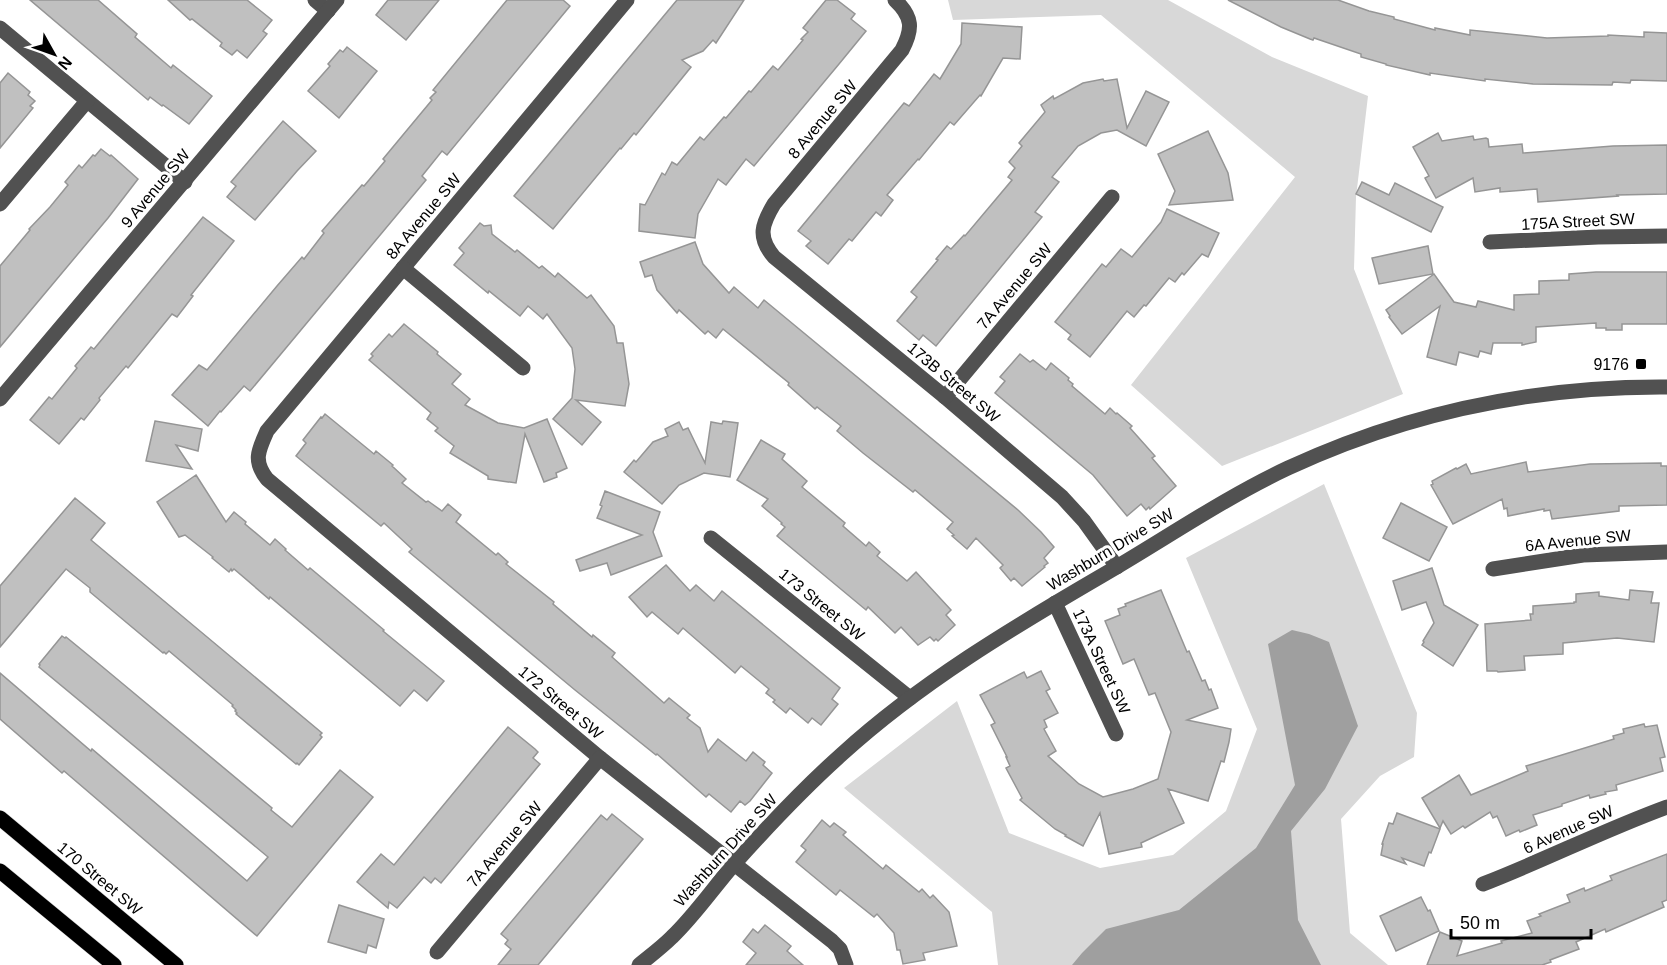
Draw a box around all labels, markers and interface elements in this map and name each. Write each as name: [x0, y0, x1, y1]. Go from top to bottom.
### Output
north arrow: [24, 24, 84, 84]
text: N: [55, 53, 75, 73]
street label: 8 Avenue SW: [785, 76, 861, 162]
street label: 9 Avenue SW: [118, 145, 194, 231]
street label: 8A Avenue SW: [383, 169, 465, 263]
street label: 175A Street SW: [1521, 210, 1636, 233]
street label: 7A Avenue SW: [974, 239, 1056, 333]
street label: 173B Street SW: [904, 339, 1004, 426]
place label: 9176: [1593, 356, 1629, 373]
marker: 9176: [1634, 357, 1648, 371]
street label: Washburn Drive SW: [1044, 505, 1177, 594]
street label: 6A Avenue SW: [1524, 526, 1633, 555]
street label: 173 Street SW: [776, 565, 868, 644]
street label: 173A Street SW: [1070, 606, 1134, 717]
street label: 172 Street SW: [515, 662, 607, 743]
street label: Washburn Drive SW: [671, 790, 781, 910]
street label: 7A Avenue SW: [464, 797, 546, 891]
street label: 6 Avenue SW: [1521, 802, 1617, 857]
street label: 170 Street SW: [54, 838, 146, 919]
scale bar: [1451, 902, 1590, 940]
text: 50 m: [1460, 913, 1500, 933]

